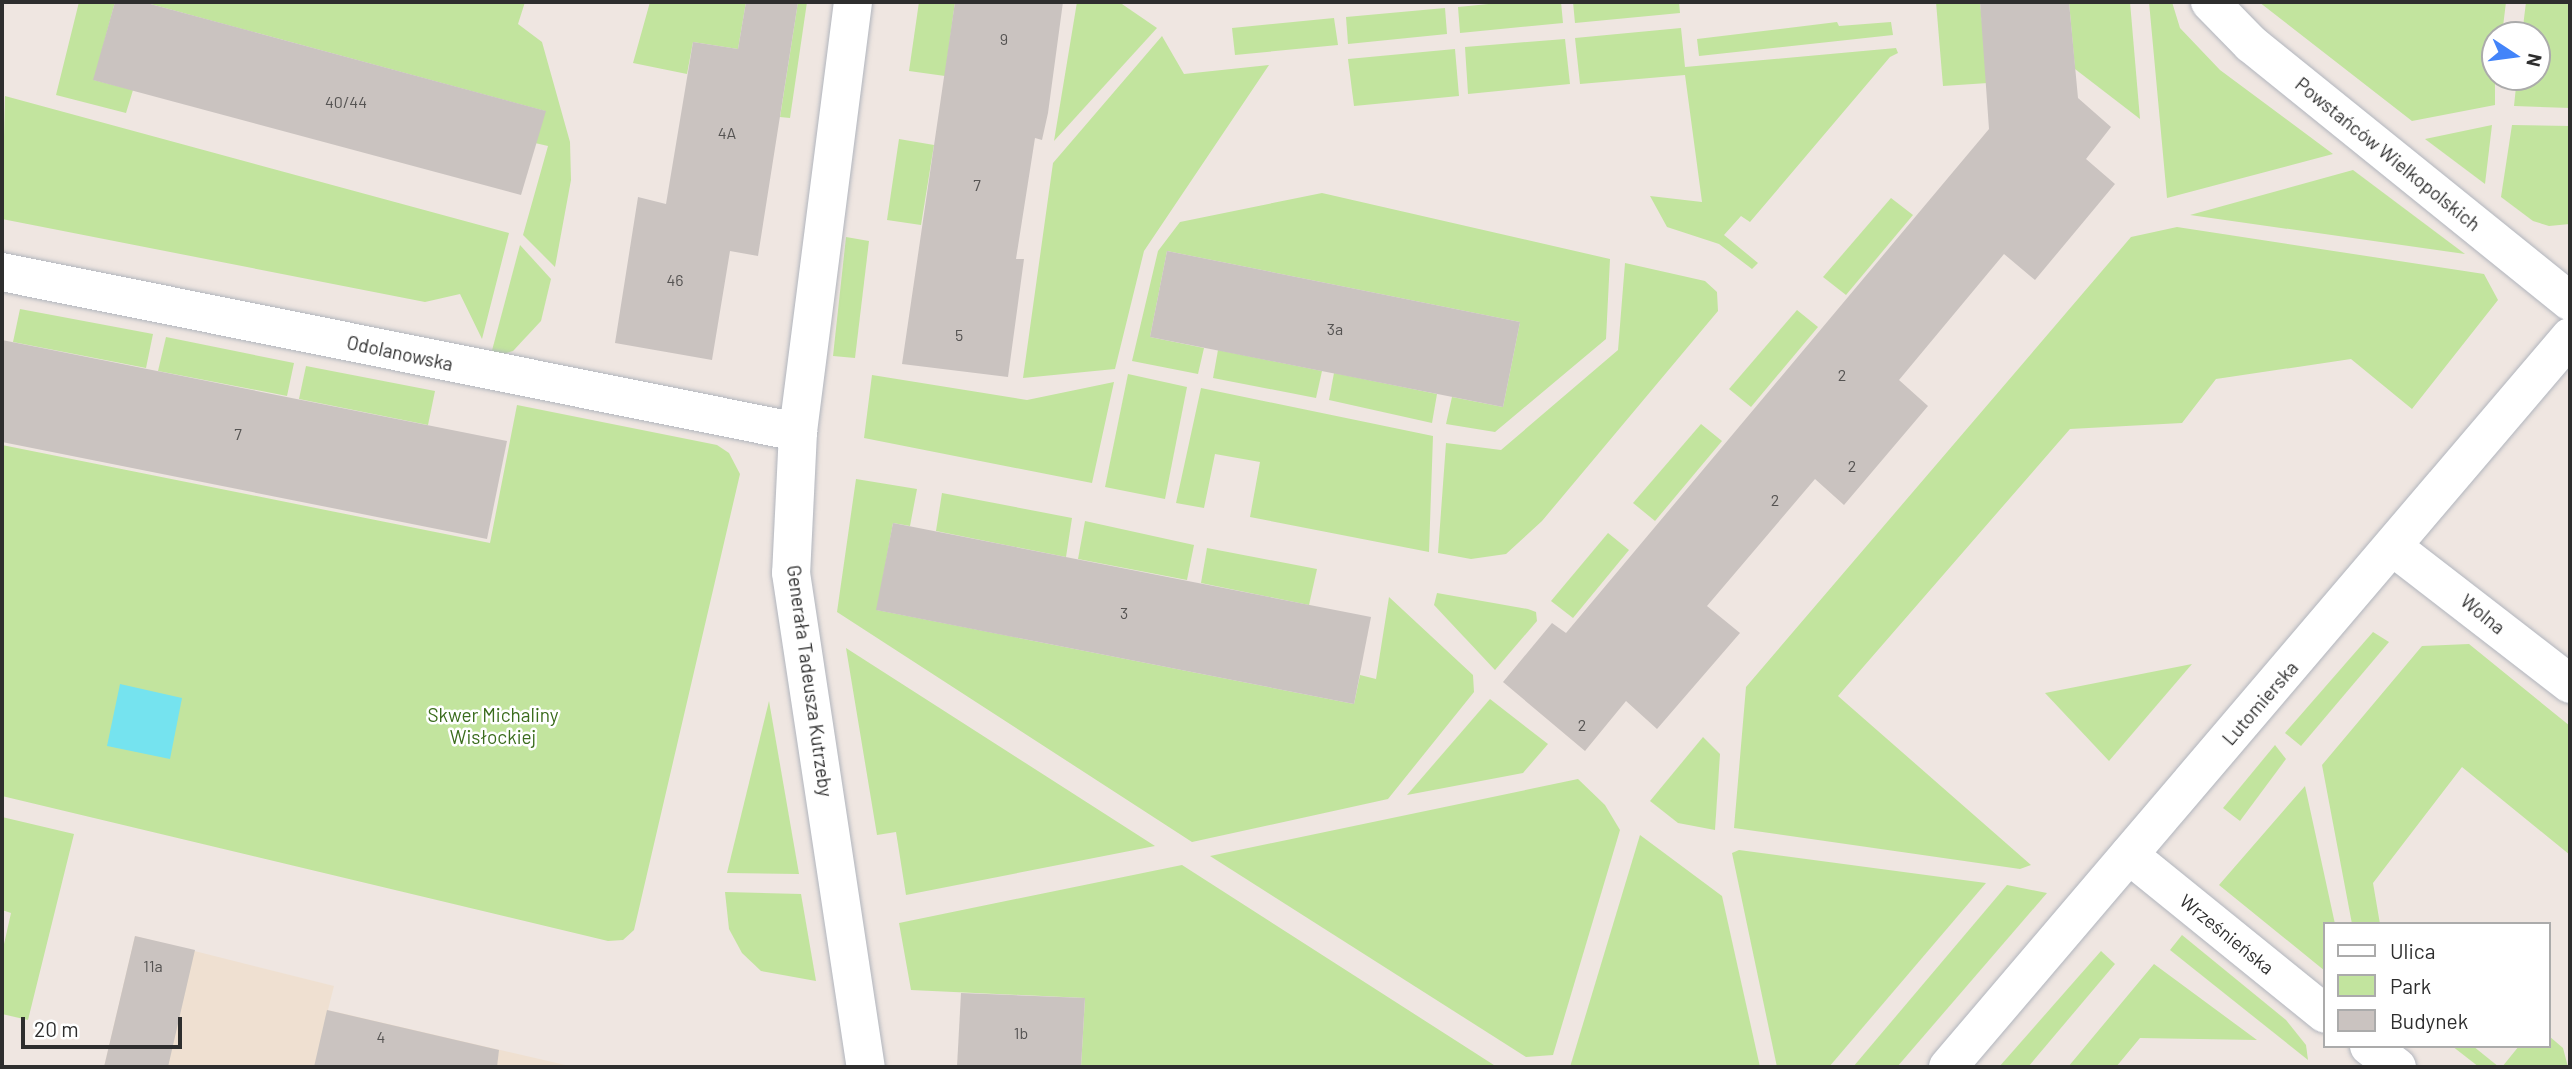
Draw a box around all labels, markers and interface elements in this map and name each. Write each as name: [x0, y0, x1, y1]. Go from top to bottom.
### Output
north arrow: [2481, 21, 2551, 91]
house number: 9: [1000, 29, 1008, 49]
text: N: [2522, 52, 2548, 69]
street label: Powstańców Wielkopolskich: [2291, 72, 2485, 236]
house number: 40/44: [325, 92, 367, 112]
house number: 4A: [718, 123, 736, 143]
house number: 7: [973, 175, 981, 195]
house number: 46: [666, 270, 684, 290]
house number: 3a: [1327, 319, 1343, 339]
house number: 5: [955, 325, 963, 345]
street label: Odolanowska: [345, 331, 455, 375]
house number: 2: [1838, 365, 1846, 385]
house number: 7: [234, 424, 242, 444]
house number: 2: [1848, 456, 1856, 476]
house number: 2: [1771, 490, 1779, 510]
street label: Generała Tadeusza Kutrzeby: [782, 564, 838, 798]
street label: Wolna: [2456, 589, 2510, 639]
house number: 3: [1120, 603, 1128, 623]
street label: Lutomierska: [2217, 656, 2303, 750]
park label: Skwer Michaliny Wisłockiej: [427, 704, 559, 748]
house number: 2: [1578, 715, 1586, 735]
street label: Wrześnieńska: [2175, 889, 2279, 979]
legend: [2324, 922, 2551, 1048]
text: Ulica: [2390, 938, 2435, 963]
house number: 11a: [143, 956, 163, 976]
text: Park: [2390, 973, 2431, 998]
scale bar: [24, 1002, 186, 1046]
text: Budynek: [2390, 1008, 2468, 1033]
text: 20 m: [34, 1016, 79, 1041]
house number: 1b: [1014, 1023, 1028, 1043]
house number: 4: [377, 1027, 385, 1047]

